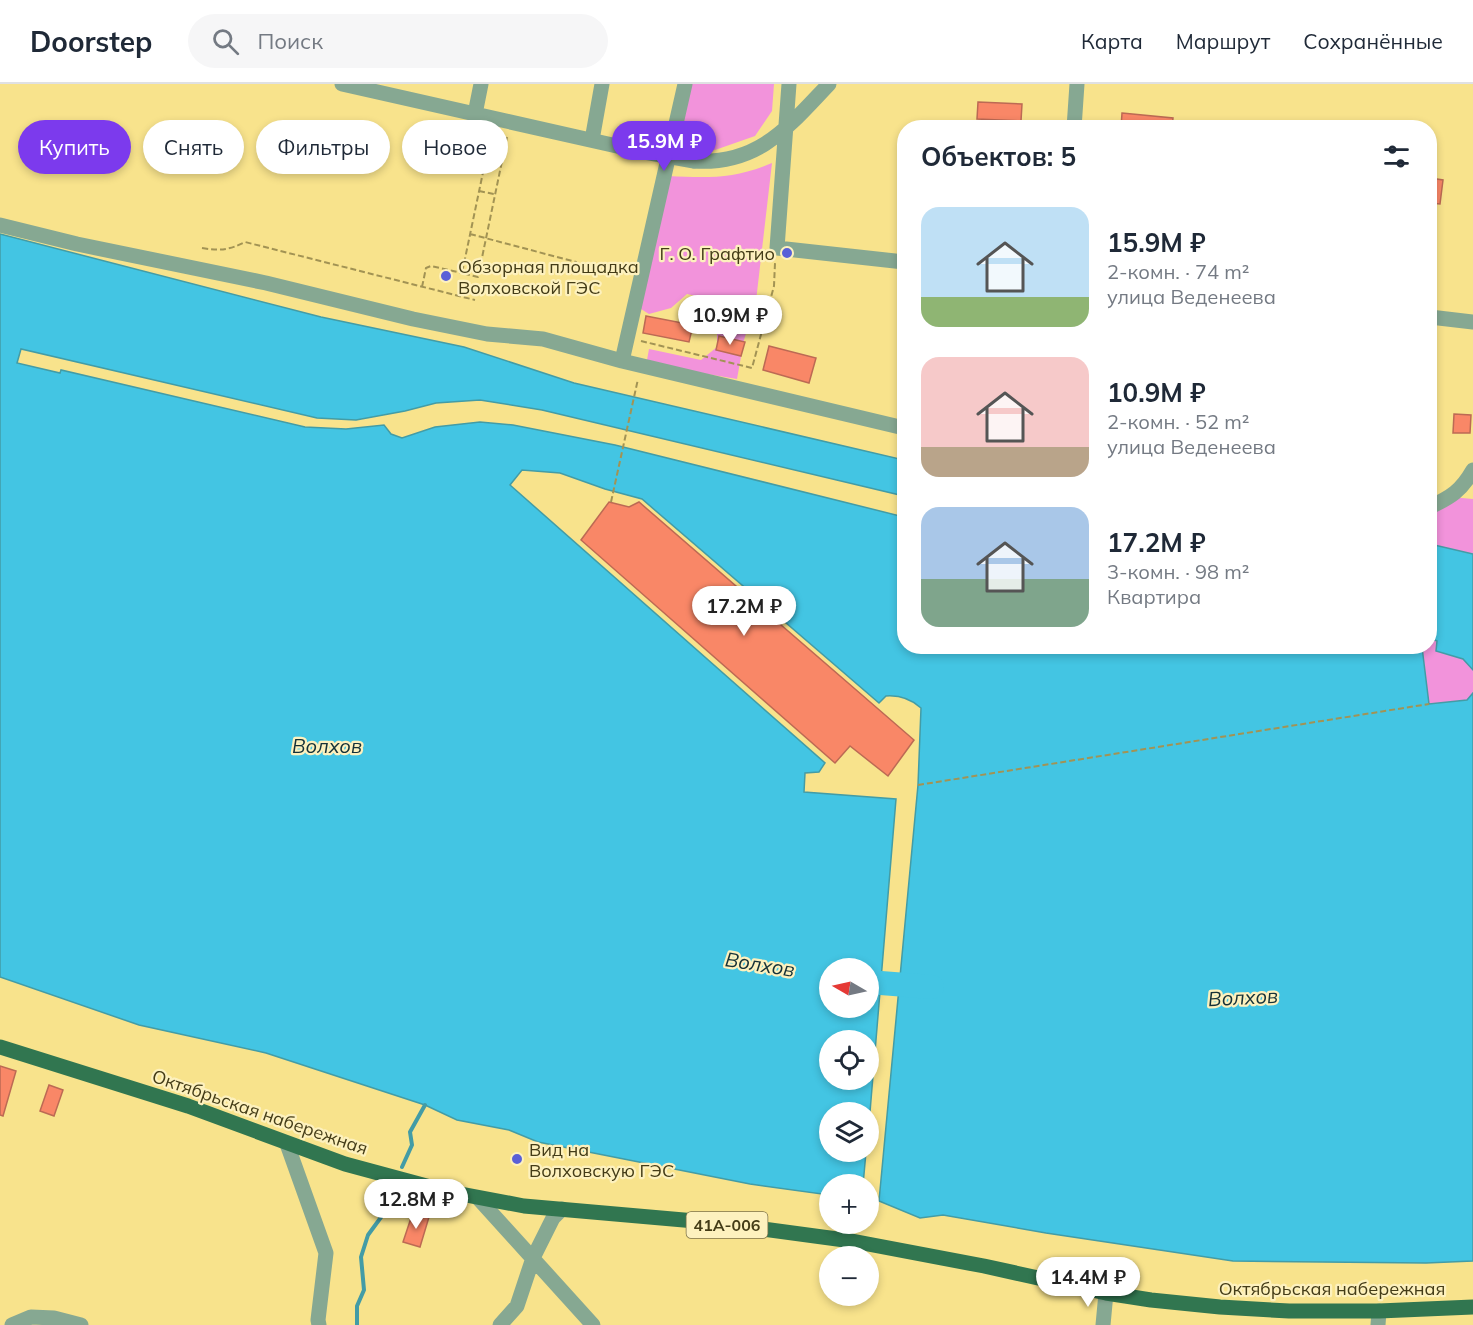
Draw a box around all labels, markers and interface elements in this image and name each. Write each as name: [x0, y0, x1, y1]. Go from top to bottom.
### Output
search box: [188, 14, 608, 68]
text: Doorstep: [30, 24, 152, 59]
icon: search: [209, 25, 242, 58]
text: Поиск: [257, 27, 323, 55]
text: Карта: [1081, 28, 1143, 54]
text: Маршрут: [1176, 28, 1270, 54]
text: Сохранённые: [1303, 28, 1443, 54]
chip: Купить: [18, 120, 131, 174]
chip: Снять: [143, 120, 244, 174]
chip: Фильтры: [256, 120, 390, 174]
chip: Новое: [402, 120, 508, 174]
pin: 15.9M ₽: [609, 121, 719, 172]
text: 15.9M ₽: [626, 128, 702, 153]
text: Объектов: 5: [921, 140, 1076, 173]
icon: filters: [1380, 140, 1413, 173]
text: 15.9M ₽: [1107, 226, 1206, 259]
icon: home: [969, 231, 1041, 303]
place label: Г. О. Графтио: [659, 242, 775, 265]
marker: Г. О. Графтио: [780, 246, 794, 260]
place label: Обзорная площадка Волховской ГЭС: [458, 255, 639, 299]
text: 2-комн. · 74 m²: [1107, 259, 1249, 284]
marker: Обзорная площадка Волховской ГЭС: [439, 269, 453, 283]
text: улица Веденеева: [1107, 284, 1276, 309]
pin: 10.9M ₽: [675, 295, 785, 346]
text: 10.9M ₽: [692, 302, 768, 327]
text: 10.9M ₽: [1107, 376, 1206, 409]
icon: home: [969, 381, 1041, 453]
text: 2-комн. · 52 m²: [1107, 409, 1249, 434]
text: улица Веденеева: [1107, 434, 1276, 459]
text: 17.2M ₽: [1107, 526, 1206, 559]
icon: home: [969, 531, 1041, 603]
text: 3-комн. · 98 m²: [1107, 559, 1249, 584]
text: Квартира: [1107, 584, 1201, 609]
pin: 17.2M ₽: [689, 586, 799, 637]
text: 17.2M ₽: [706, 593, 782, 618]
water label: Волхов: [292, 733, 362, 758]
water label: Волхов: [723, 946, 797, 982]
north arrow: [819, 958, 879, 1018]
map controls: [819, 958, 879, 1306]
water label: Волхов: [1207, 983, 1279, 1011]
button: locate: [819, 1030, 879, 1090]
street label: Октябрьская набережная: [149, 1064, 371, 1160]
button: layers: [819, 1102, 879, 1162]
place label: Вид на Волховскую ГЭС: [529, 1138, 674, 1182]
marker: Вид на Волховскую ГЭС: [510, 1152, 524, 1166]
button: +: [819, 1174, 879, 1234]
pin: 12.8M ₽: [361, 1179, 471, 1230]
text: 12.8M ₽: [378, 1186, 454, 1211]
road number: 41А-006: [686, 1212, 768, 1238]
button: −: [819, 1246, 879, 1306]
pin: 14.4M ₽: [1033, 1257, 1143, 1308]
text: 14.4M ₽: [1050, 1264, 1126, 1289]
street label: Октябрьская набережная: [1219, 1277, 1445, 1300]

